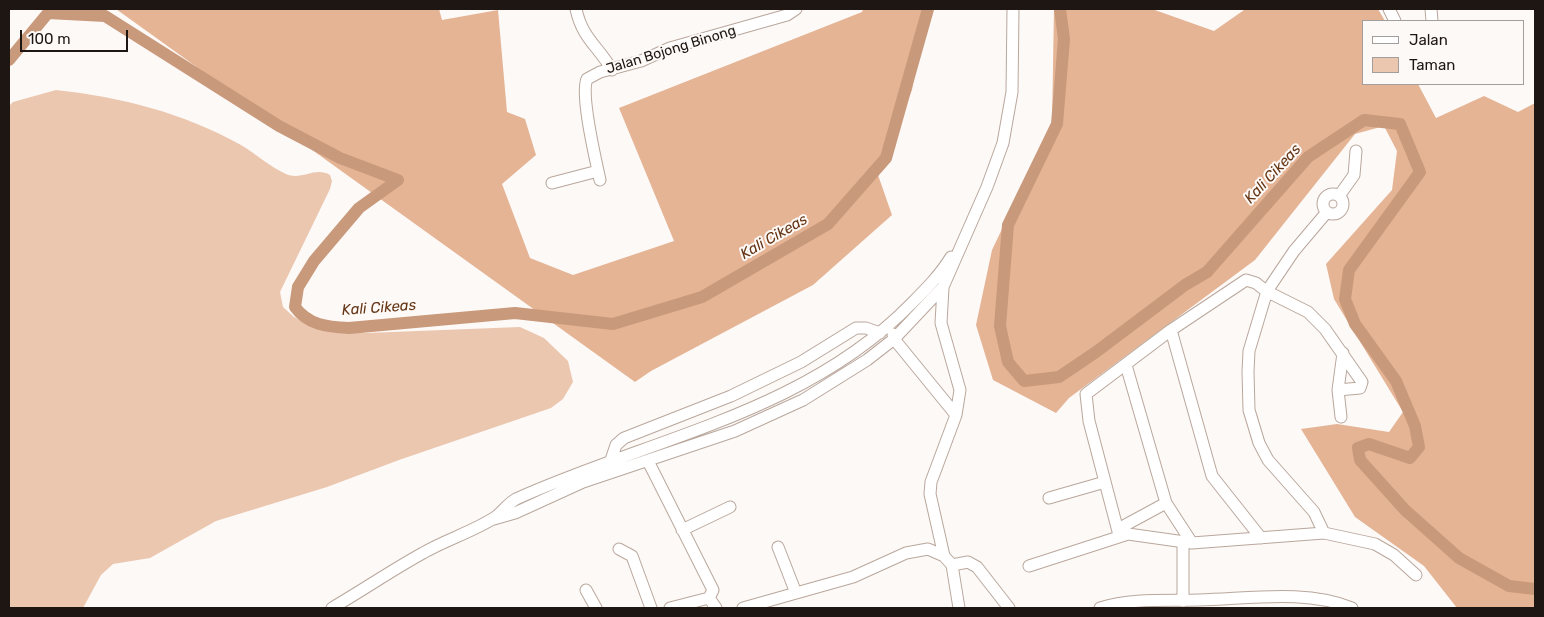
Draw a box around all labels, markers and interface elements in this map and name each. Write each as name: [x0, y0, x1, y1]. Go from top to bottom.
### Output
scale bar: [22, 20, 130, 52]
legend: [1362, 20, 1524, 85]
street label: Jalan Bojong Binong: [604, 22, 738, 78]
text: 100 m: [28, 30, 70, 48]
text: Jalan: [1409, 31, 1448, 49]
text: Taman: [1409, 56, 1455, 74]
water label: Kali Cikeas: [1241, 141, 1305, 207]
water label: Kali Cikeas: [737, 211, 811, 263]
water label: Kali Cikeas: [341, 296, 417, 320]

